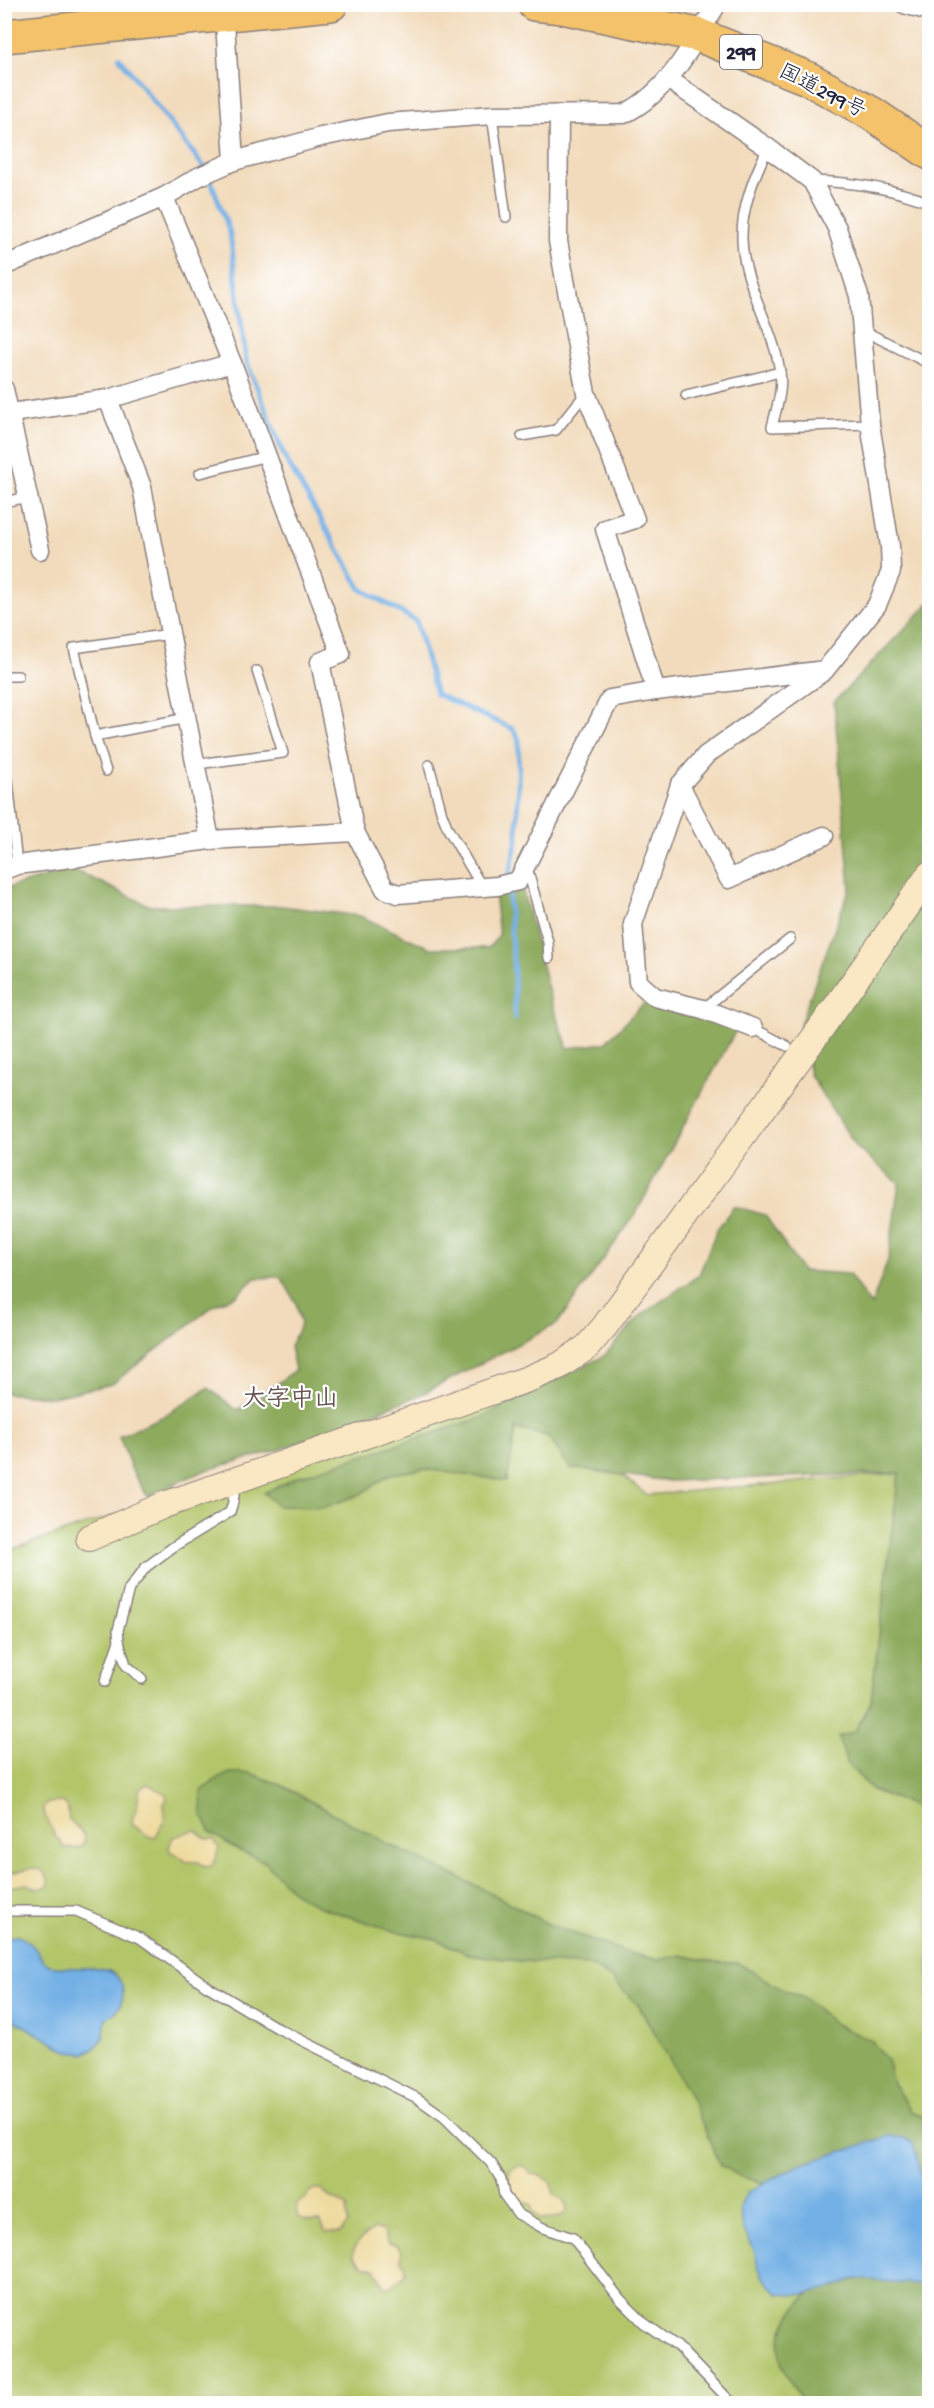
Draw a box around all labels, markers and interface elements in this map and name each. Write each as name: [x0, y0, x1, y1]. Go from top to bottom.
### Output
road number: 299: [720, 35, 762, 69]
street label: 国道299号: [774, 60, 870, 126]
district label: 大字中山: [242, 1385, 338, 1415]

